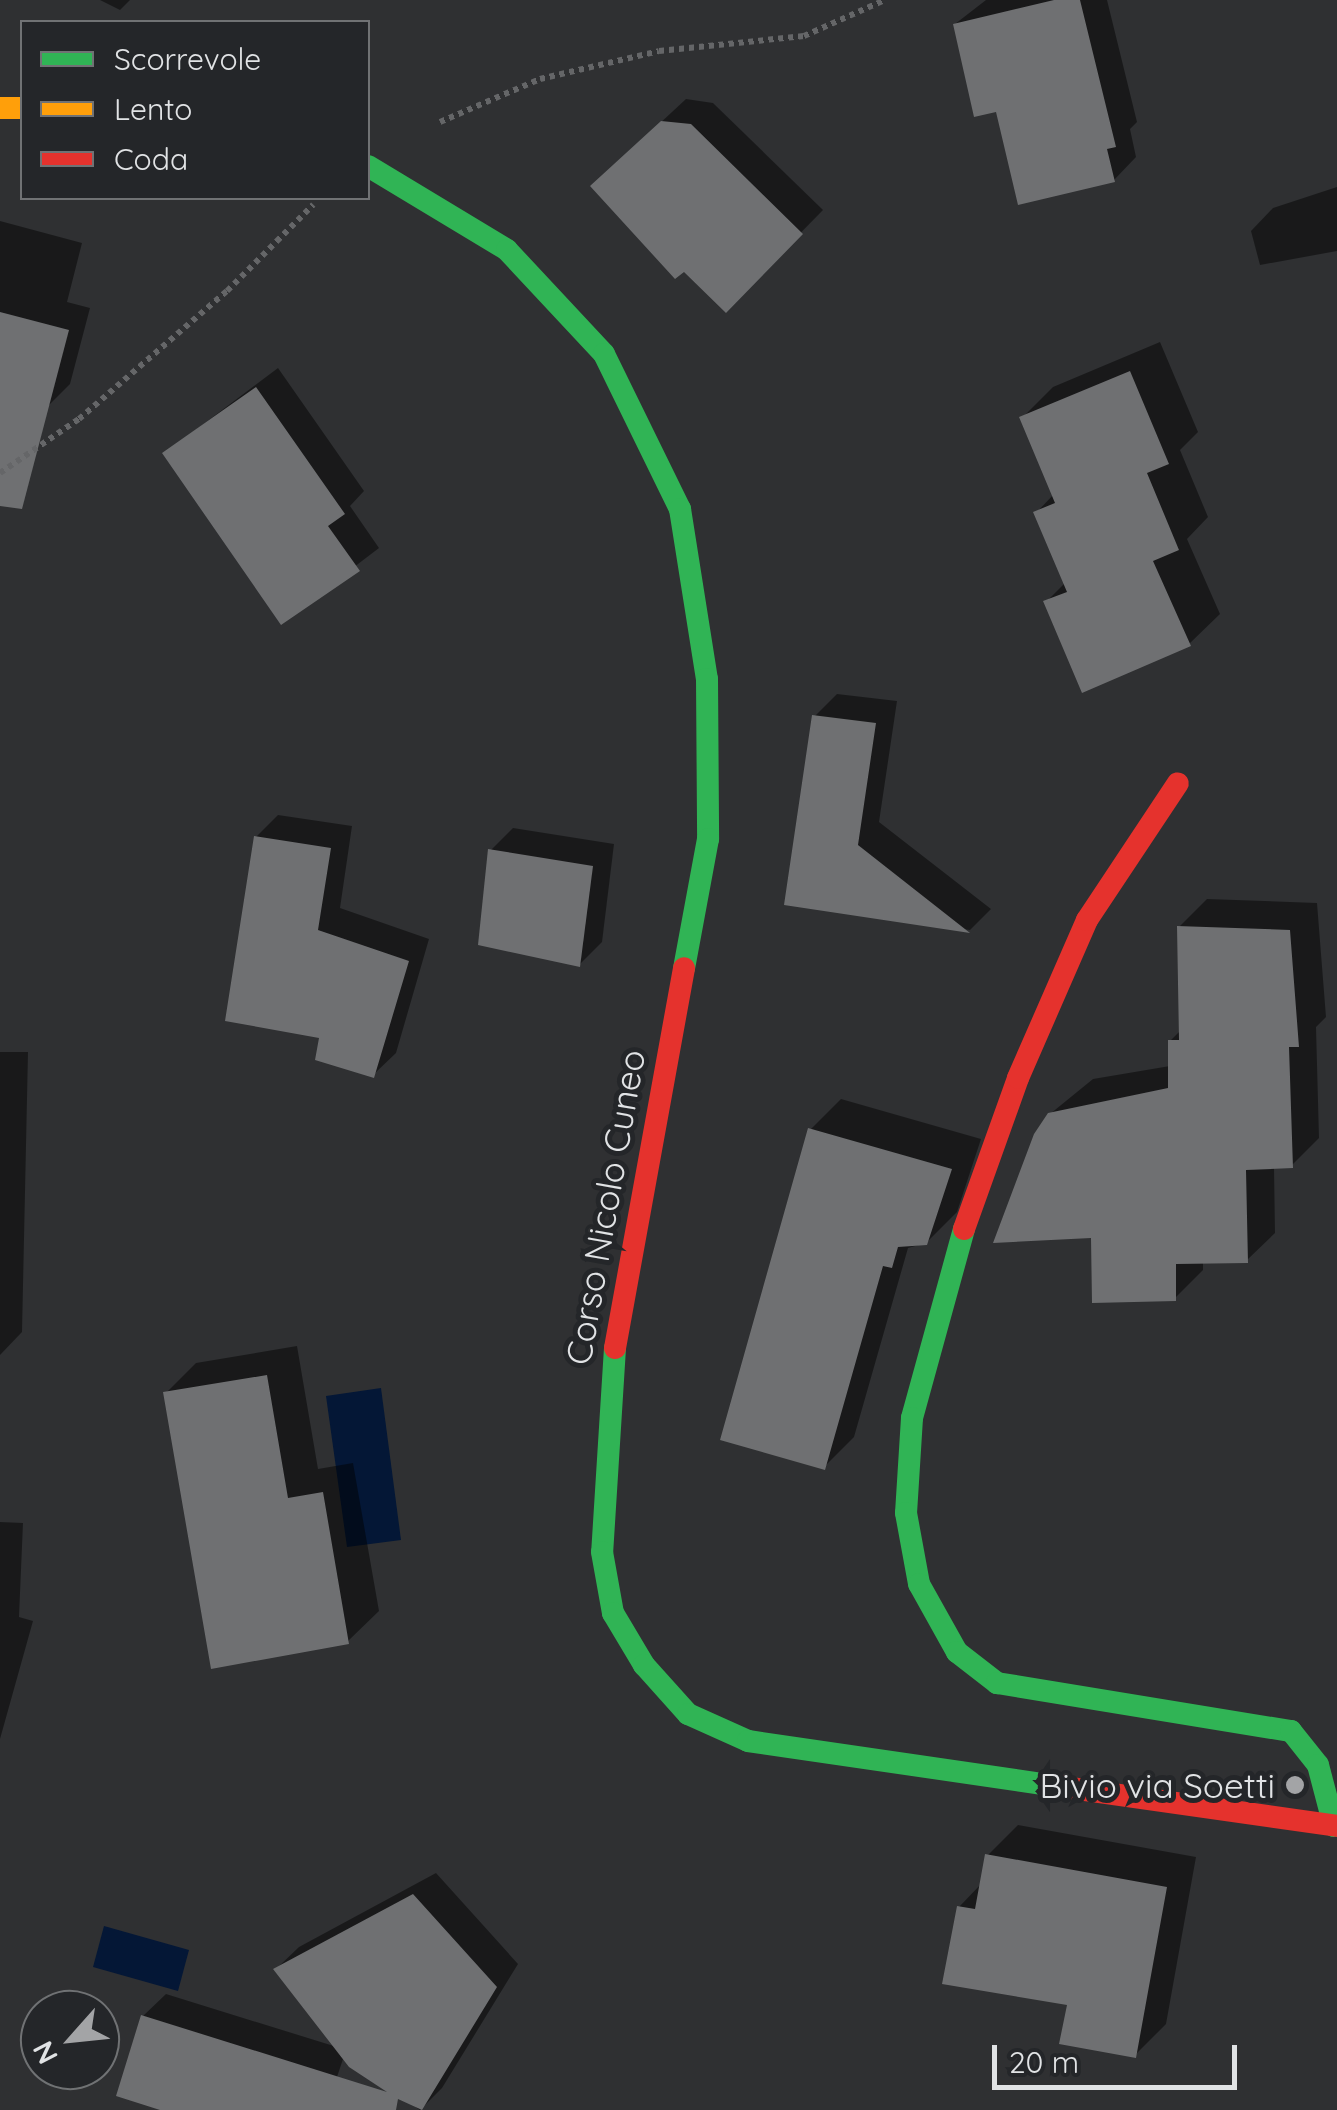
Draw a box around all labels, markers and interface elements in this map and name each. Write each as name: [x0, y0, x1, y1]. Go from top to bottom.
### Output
legend: [20, 20, 370, 200]
text: Scorrevole: [114, 40, 261, 78]
text: Lento: [114, 90, 192, 128]
text: Coda: [114, 140, 188, 178]
street label: Corso Nicolo Cuneo: [557, 1046, 653, 1368]
place label: Bivio via Soetti: [1039, 1764, 1275, 1806]
marker: Bivio via Soetti: [1284, 1774, 1306, 1796]
north arrow: [20, 1990, 120, 2090]
scale bar: [997, 2025, 1242, 2087]
text: N: [24, 2036, 65, 2070]
text: 20 m: [1009, 2043, 1079, 2081]

